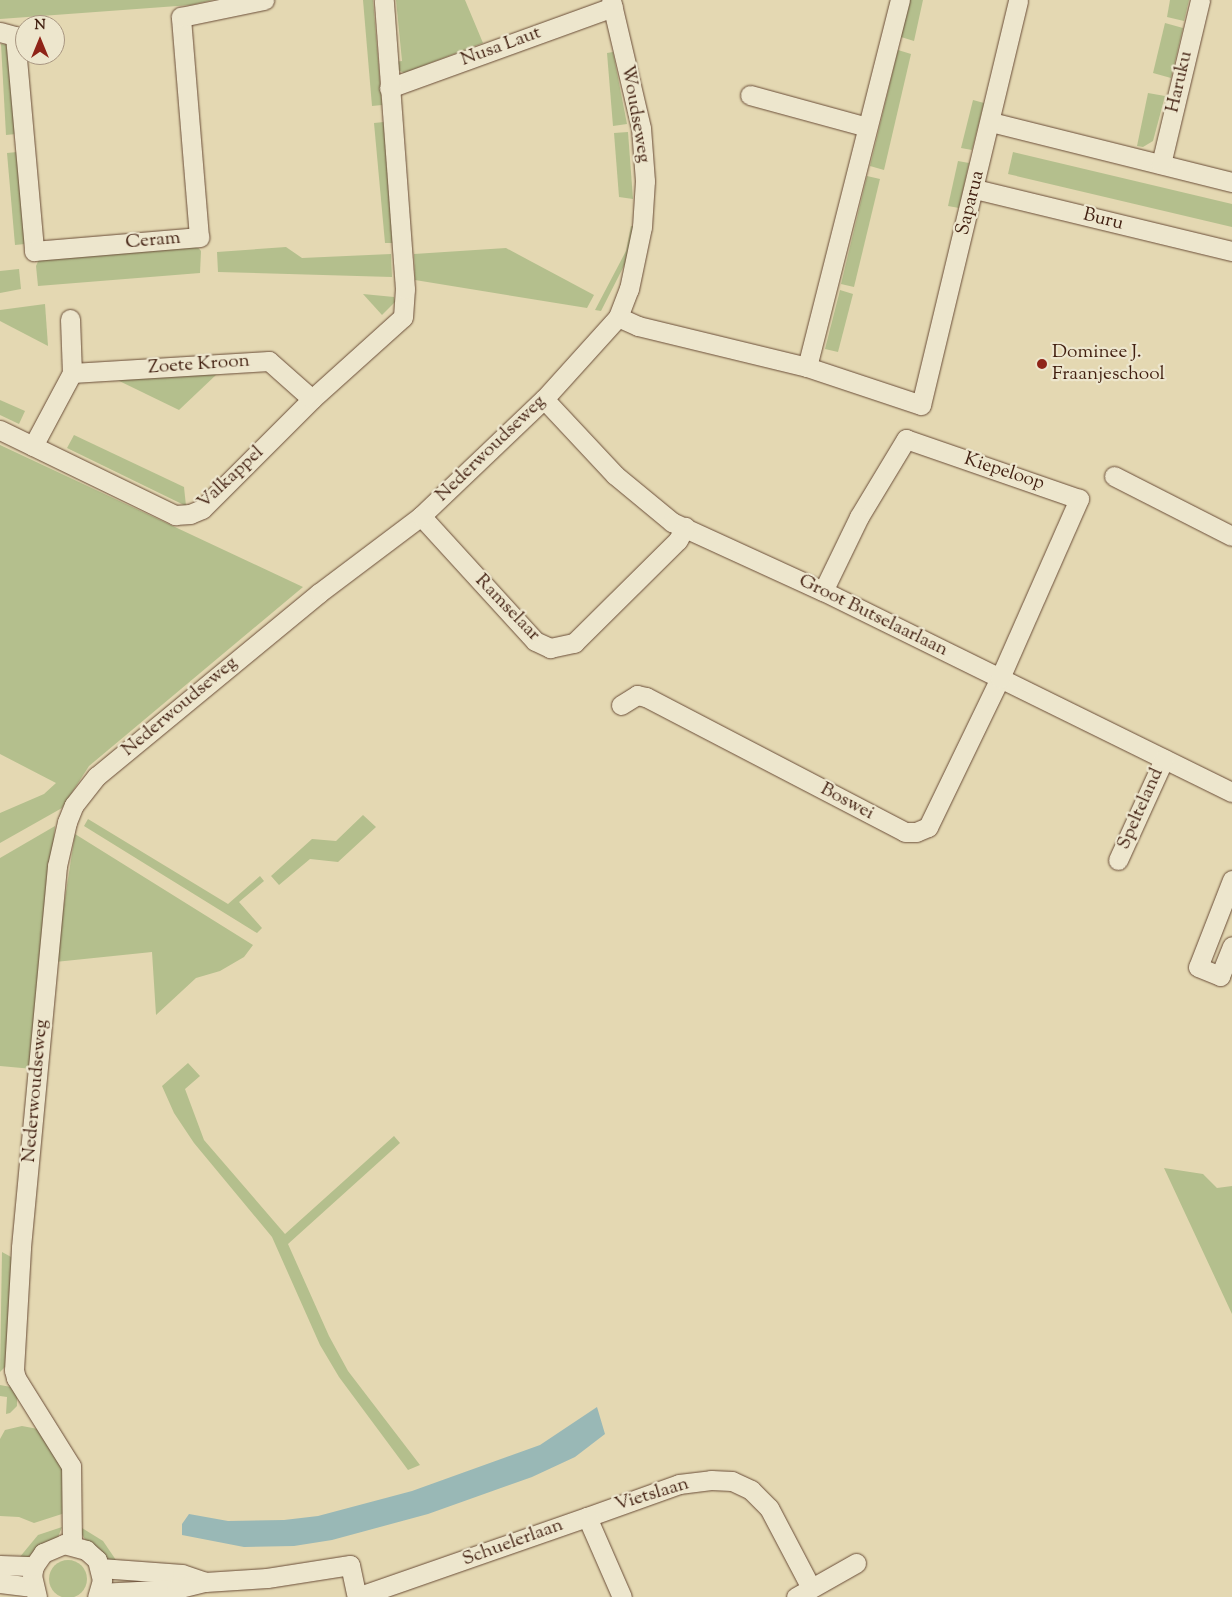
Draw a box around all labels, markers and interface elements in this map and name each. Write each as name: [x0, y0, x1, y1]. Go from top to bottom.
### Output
north arrow: [15, 15, 65, 65]
text: N: [34, 16, 46, 36]
street label: Nusa Laut: [458, 22, 544, 72]
street label: Haruku: [1162, 49, 1198, 115]
street label: Woudseweg: [615, 63, 655, 165]
street label: Saparua: [952, 168, 990, 238]
street label: Buru: [1080, 204, 1126, 236]
street label: Ceram: [124, 227, 182, 255]
place label: Dominee J. Fraanjeschool: [1052, 342, 1165, 386]
street label: Zoete Kroon: [147, 350, 251, 380]
marker: Dominee J. Fraanjeschool: [1036, 358, 1048, 370]
street label: Nederwoudseweg: [431, 391, 551, 507]
street label: Valkappel: [193, 442, 269, 514]
street label: Kiepeloop: [961, 448, 1047, 496]
street label: Ramselaar: [470, 570, 544, 646]
street label: Groot Butselaarlaan: [795, 570, 951, 662]
street label: Nederwoudseweg: [118, 652, 242, 762]
street label: Spelteland: [1113, 765, 1169, 853]
street label: Boswei: [816, 778, 878, 826]
street label: Nederwoudseweg: [18, 1018, 54, 1164]
street label: Vietslaan: [612, 1473, 692, 1517]
street label: Schuelerlaan: [460, 1514, 566, 1572]

